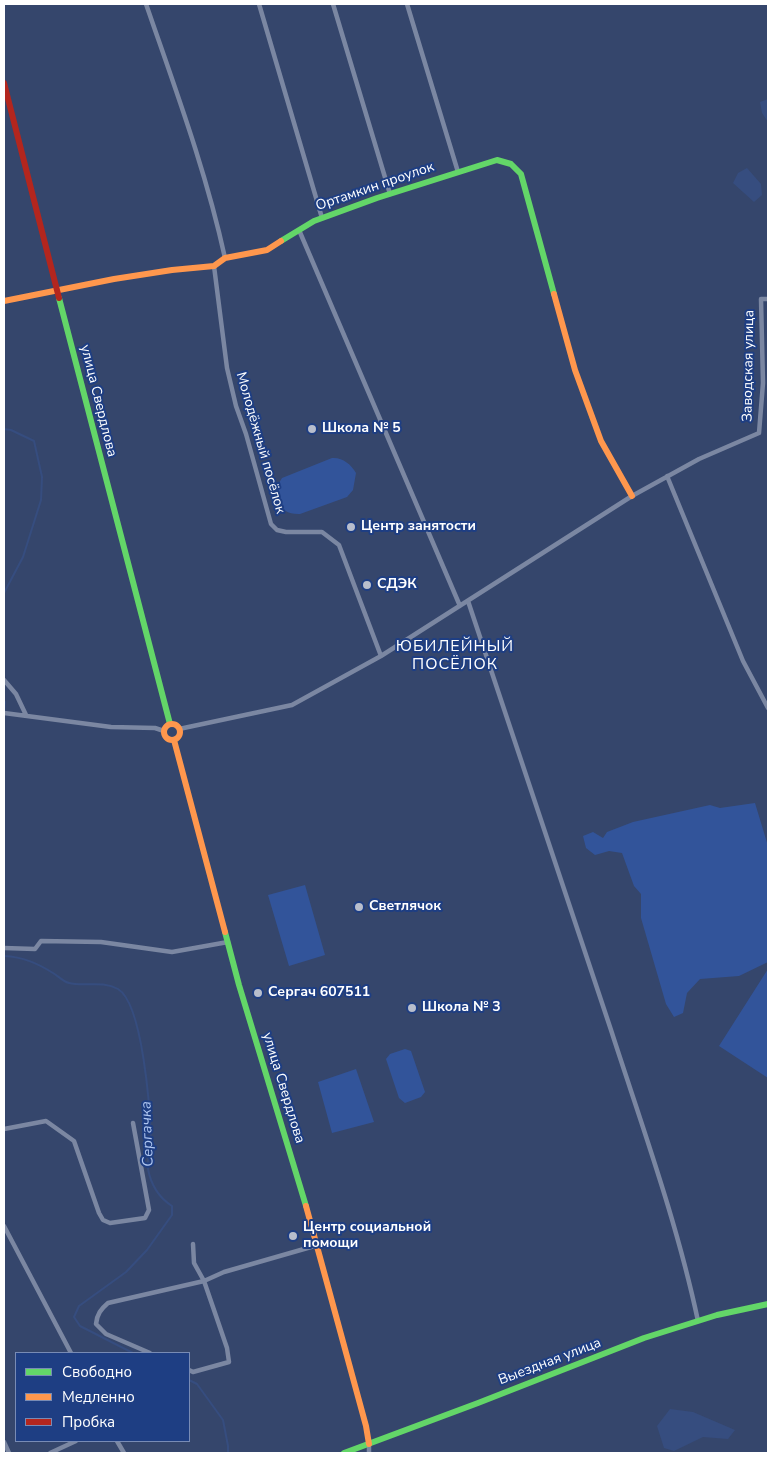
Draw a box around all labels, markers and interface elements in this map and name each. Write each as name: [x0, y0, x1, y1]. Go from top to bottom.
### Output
street label: Ортамкин проулок: [314, 159, 436, 215]
street label: Заводская улица: [740, 310, 758, 422]
street label: улица Свердлова: [76, 343, 120, 459]
street label: Молодёжный посёлок: [232, 370, 288, 516]
place label: Школа № 5: [322, 421, 401, 437]
marker: Школа № 5: [306, 423, 318, 435]
place label: Центр занятости: [361, 519, 476, 535]
marker: Центр занятости: [345, 521, 357, 533]
place label: СДЭК: [377, 577, 417, 593]
marker: СДЭК: [361, 579, 373, 591]
district label: ЮБИЛЕЙНЫЙ ПОСЁЛОК: [395, 637, 515, 675]
place label: Светлячок: [369, 899, 441, 915]
marker: Светлячок: [353, 901, 365, 913]
place label: Сергач 607511: [268, 985, 370, 1001]
marker: Сергач 607511: [252, 987, 264, 999]
place label: Школа № 3: [422, 1000, 501, 1016]
marker: Школа № 3: [406, 1002, 418, 1014]
street label: улица Свердлова: [258, 1031, 308, 1145]
water label: Сергачка: [138, 1101, 158, 1167]
place label: Центр социальной помощи: [303, 1220, 431, 1252]
marker: Центр социальной помощи: [287, 1230, 299, 1242]
street label: Выездная улица: [496, 1335, 604, 1389]
legend: [15, 1352, 190, 1442]
text: Свободно: [62, 1362, 132, 1382]
text: Медленно: [62, 1387, 135, 1407]
text: Пробка: [62, 1412, 115, 1432]

